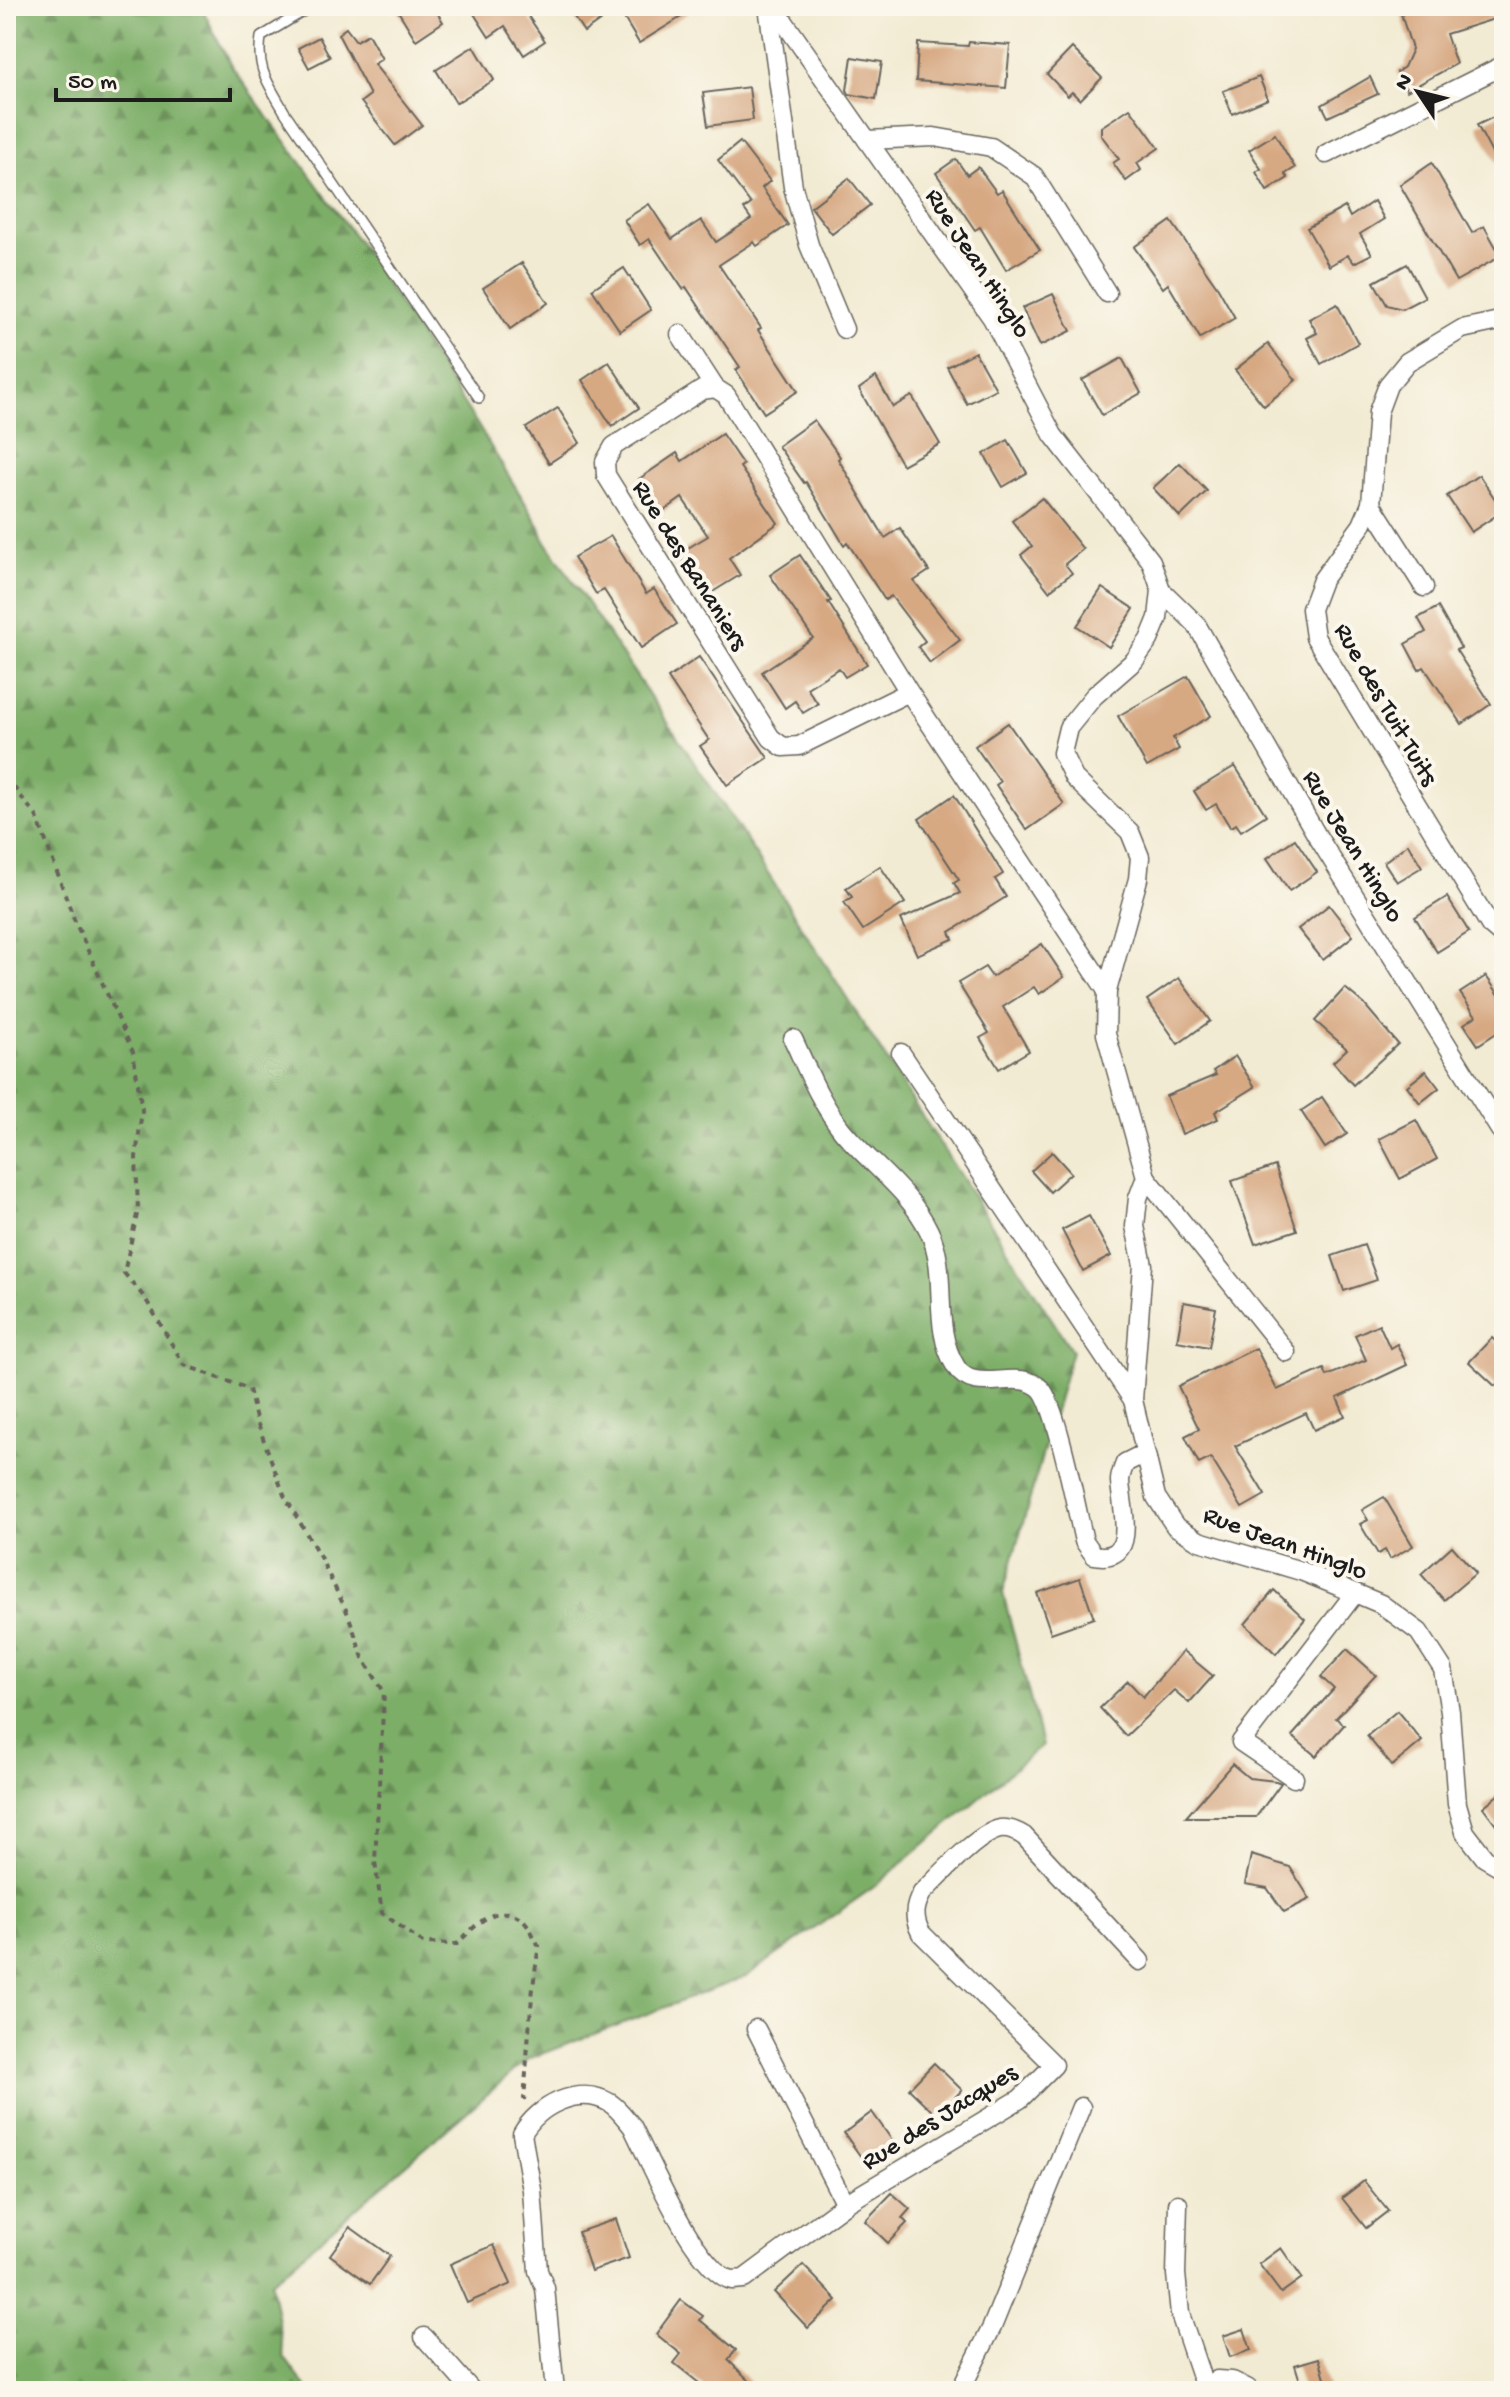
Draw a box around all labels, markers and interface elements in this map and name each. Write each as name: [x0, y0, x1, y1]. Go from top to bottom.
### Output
scale bar: [56, 52, 230, 102]
north arrow: [1378, 52, 1458, 132]
text: 50 m: [68, 69, 117, 98]
text: N: [1390, 69, 1420, 96]
street label: Rue Jean Hinglo: [916, 184, 1036, 345]
street label: Rue des Bananiers: [624, 476, 754, 658]
street label: Rue des Tuit Tuits: [1325, 619, 1444, 793]
street label: Rue Jean Hinglo: [1293, 765, 1409, 929]
street label: Rue Jean Hinglo: [1198, 1501, 1371, 1589]
street label: Rue des Jacques: [857, 2058, 1025, 2179]

